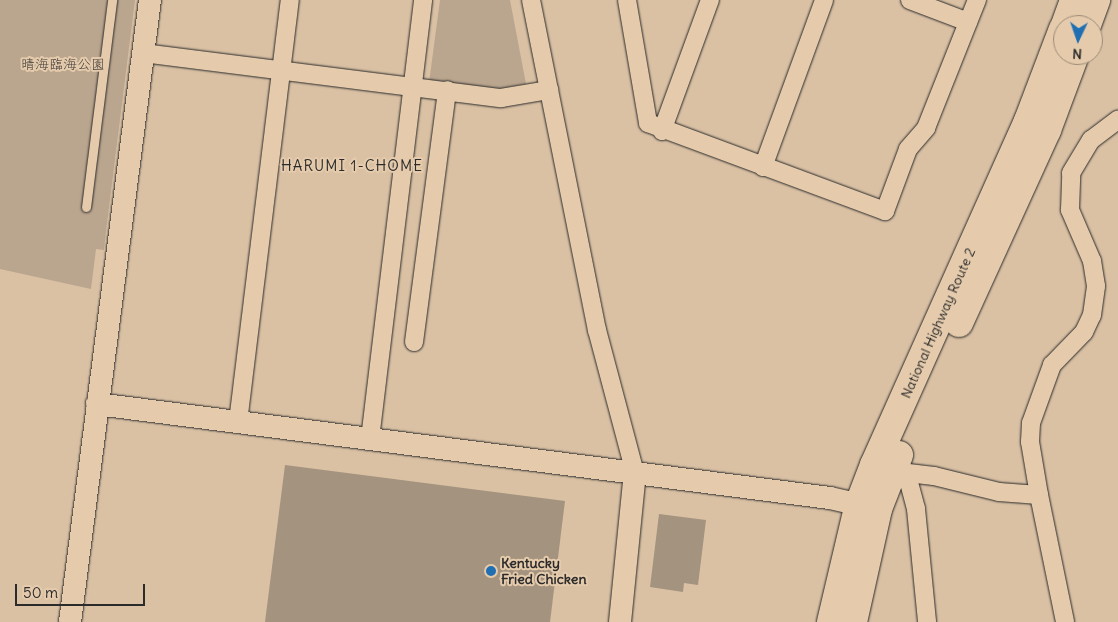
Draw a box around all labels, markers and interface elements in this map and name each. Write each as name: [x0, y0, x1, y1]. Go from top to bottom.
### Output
north arrow: [1053, 15, 1103, 65]
text: N: [1072, 45, 1083, 63]
park label: 晴海臨海公園: [21, 56, 105, 72]
district label: HARUMI 1-CHOME: [279, 157, 425, 175]
street label: National Highway Route 2: [897, 245, 979, 401]
place label: Kentucky Fried Chicken: [501, 555, 587, 588]
marker: Kentucky Fried Chicken: [485, 565, 497, 577]
scale bar: [18, 574, 148, 606]
text: 50 m: [23, 583, 58, 602]

